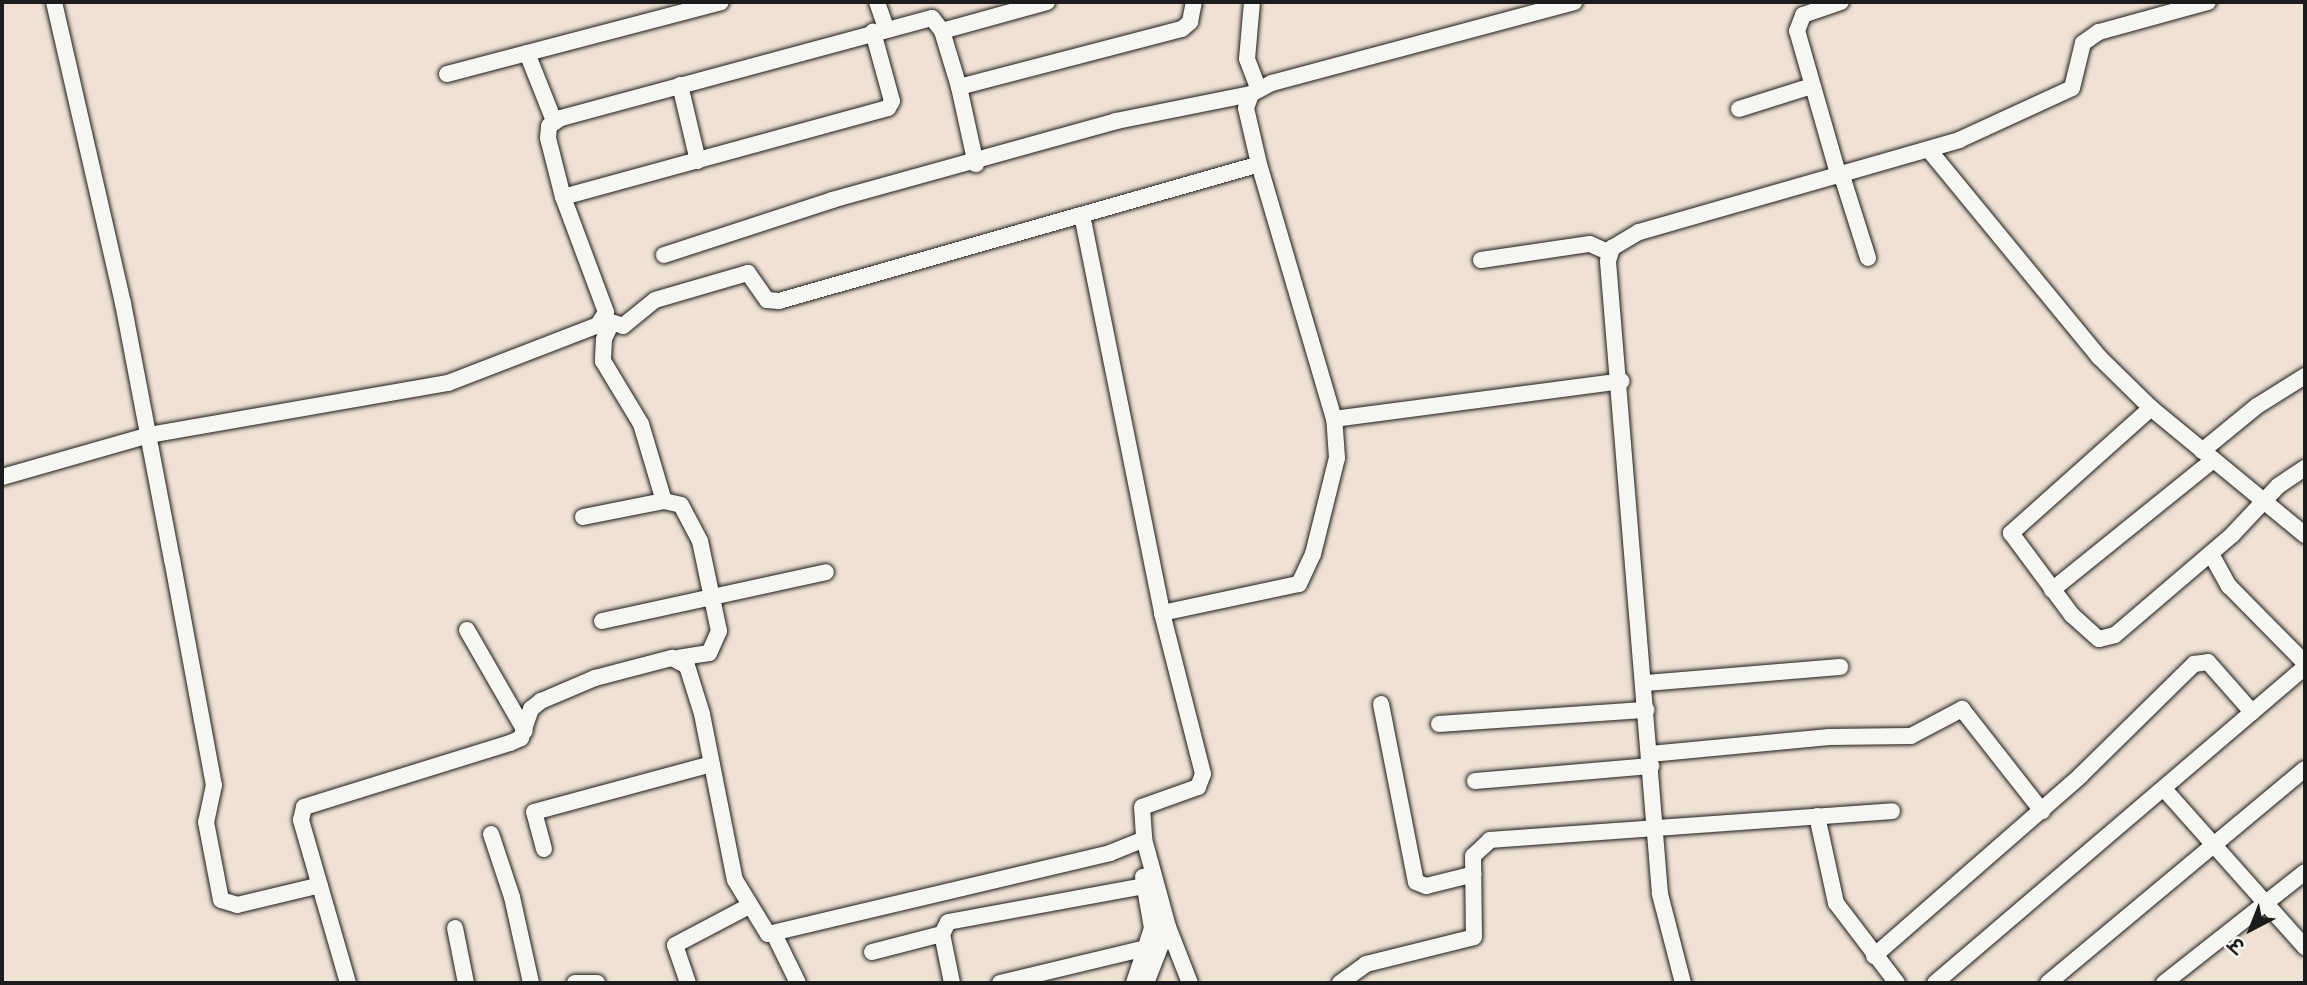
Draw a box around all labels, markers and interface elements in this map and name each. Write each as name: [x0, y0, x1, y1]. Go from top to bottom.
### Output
north arrow: [2216, 894, 2286, 964]
text: उ: [2225, 932, 2249, 957]

